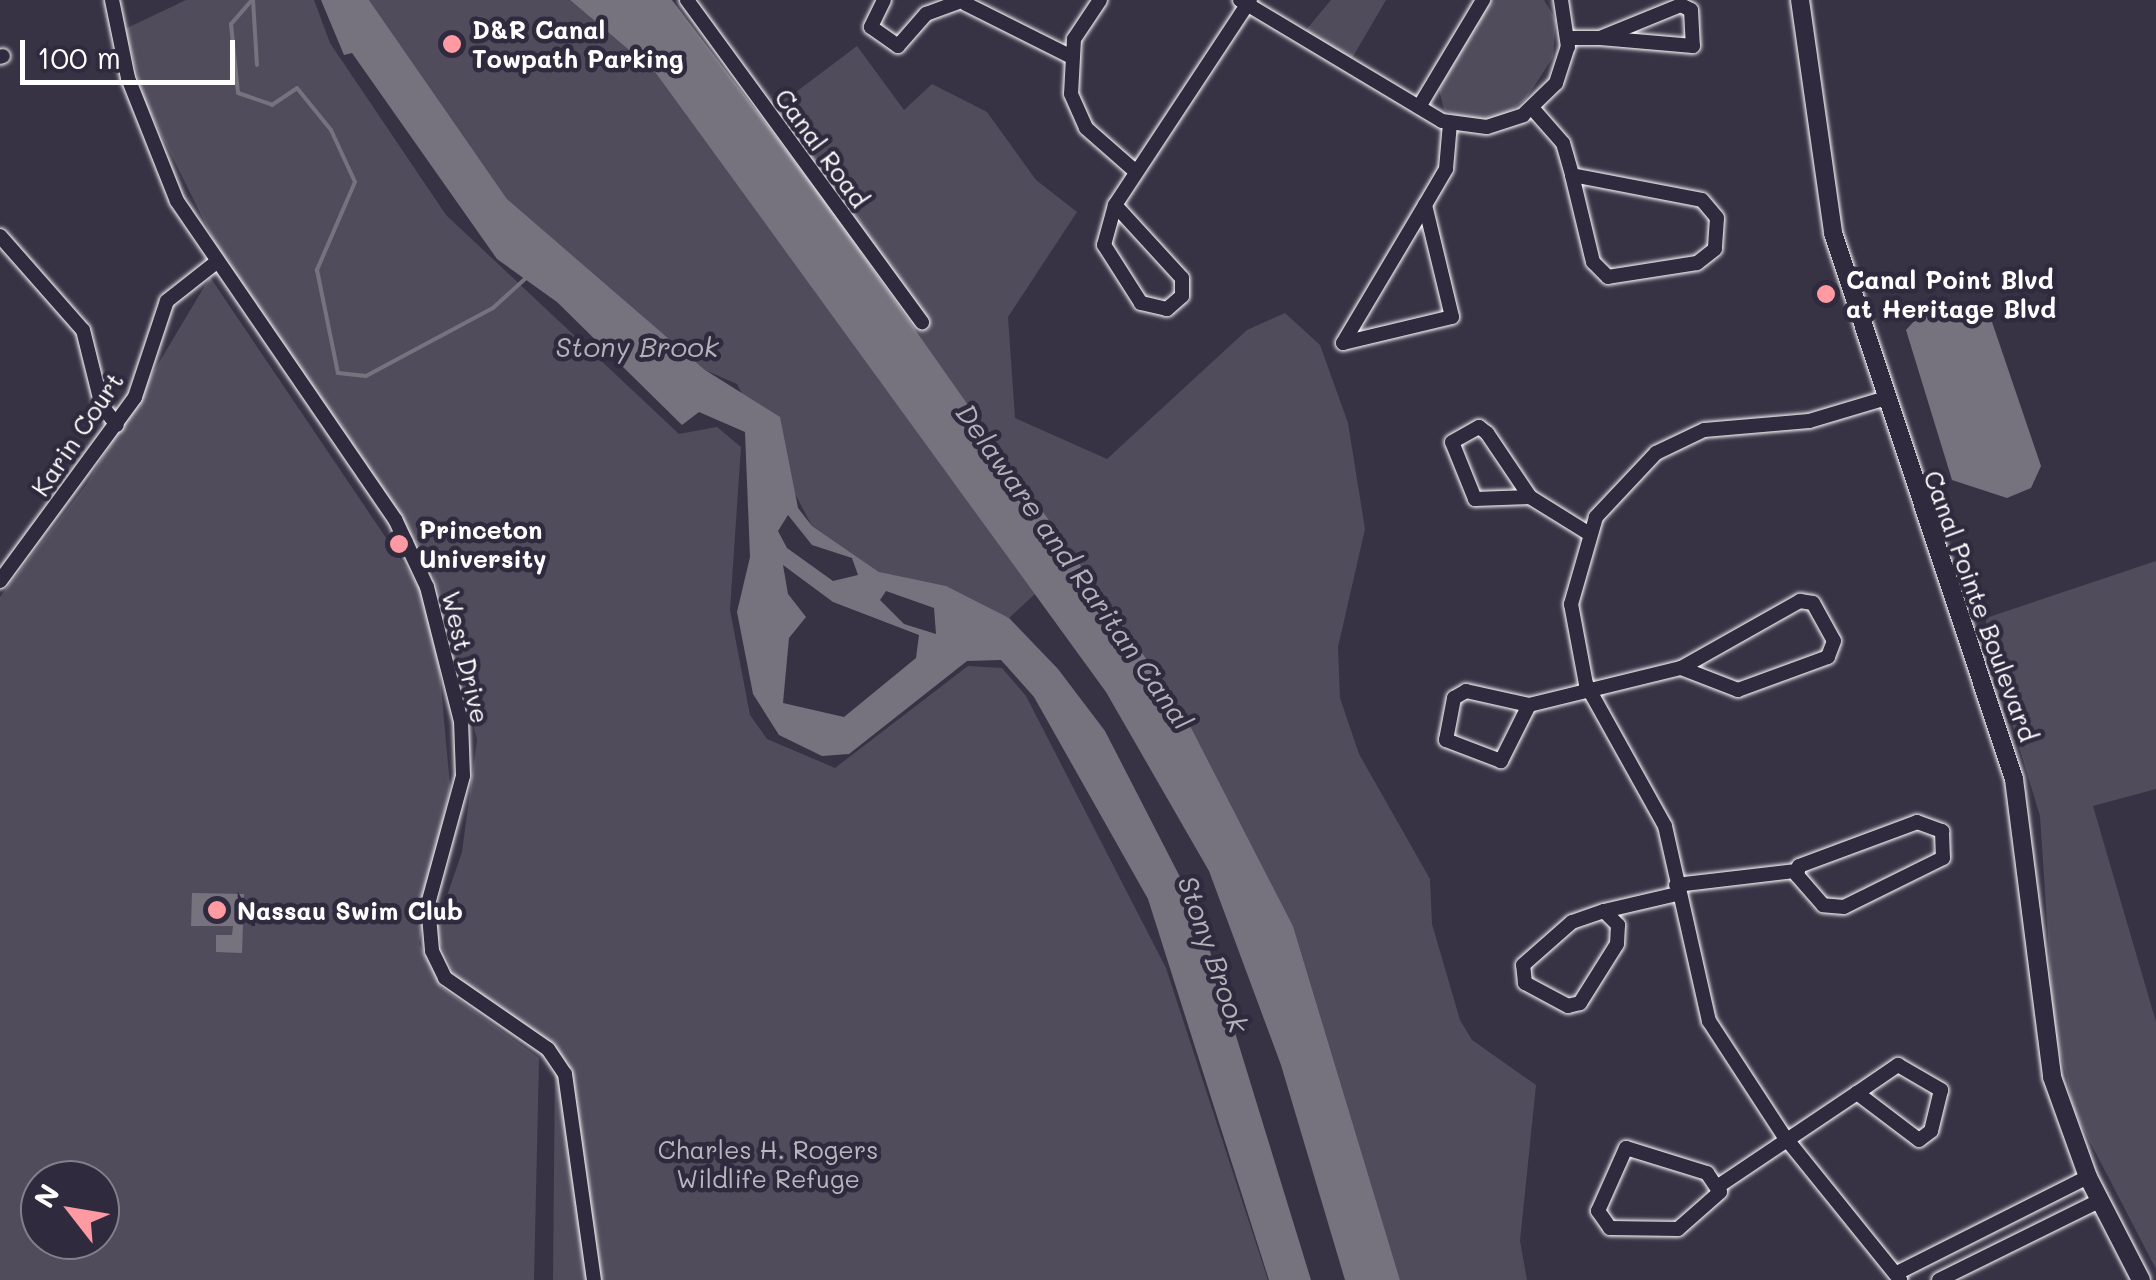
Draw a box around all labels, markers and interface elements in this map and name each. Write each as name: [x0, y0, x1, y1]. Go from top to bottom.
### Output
place label: D&R Canal Towpath Parking: [472, 15, 684, 74]
scale bar: [25, 20, 240, 82]
marker: D&R Canal Towpath Parking: [441, 33, 463, 55]
text: 100 m: [37, 37, 121, 77]
street label: Canal Road: [769, 83, 875, 213]
place label: Canal Point Blvd at Heritage Blvd: [1846, 265, 2056, 324]
marker: Canal Point Blvd at Heritage Blvd: [1815, 283, 1837, 305]
water label: Stony Brook: [555, 329, 719, 363]
street label: Karin Court: [25, 366, 129, 502]
water label: Delaware and Raritan Canal: [949, 397, 1201, 735]
street label: Canal Pointe Boulevard: [1918, 466, 2044, 746]
place label: Princeton University: [419, 515, 547, 574]
marker: Princeton University: [388, 533, 410, 555]
street label: West Drive: [436, 588, 496, 726]
water label: Stony Brook: [1172, 871, 1256, 1037]
place label: Nassau Swim Club: [237, 895, 463, 925]
marker: Nassau Swim Club: [206, 899, 228, 921]
park label: Charles H. Rogers Wildlife Refuge: [658, 1135, 878, 1194]
north arrow: [20, 1160, 120, 1260]
text: N: [25, 1177, 67, 1214]

